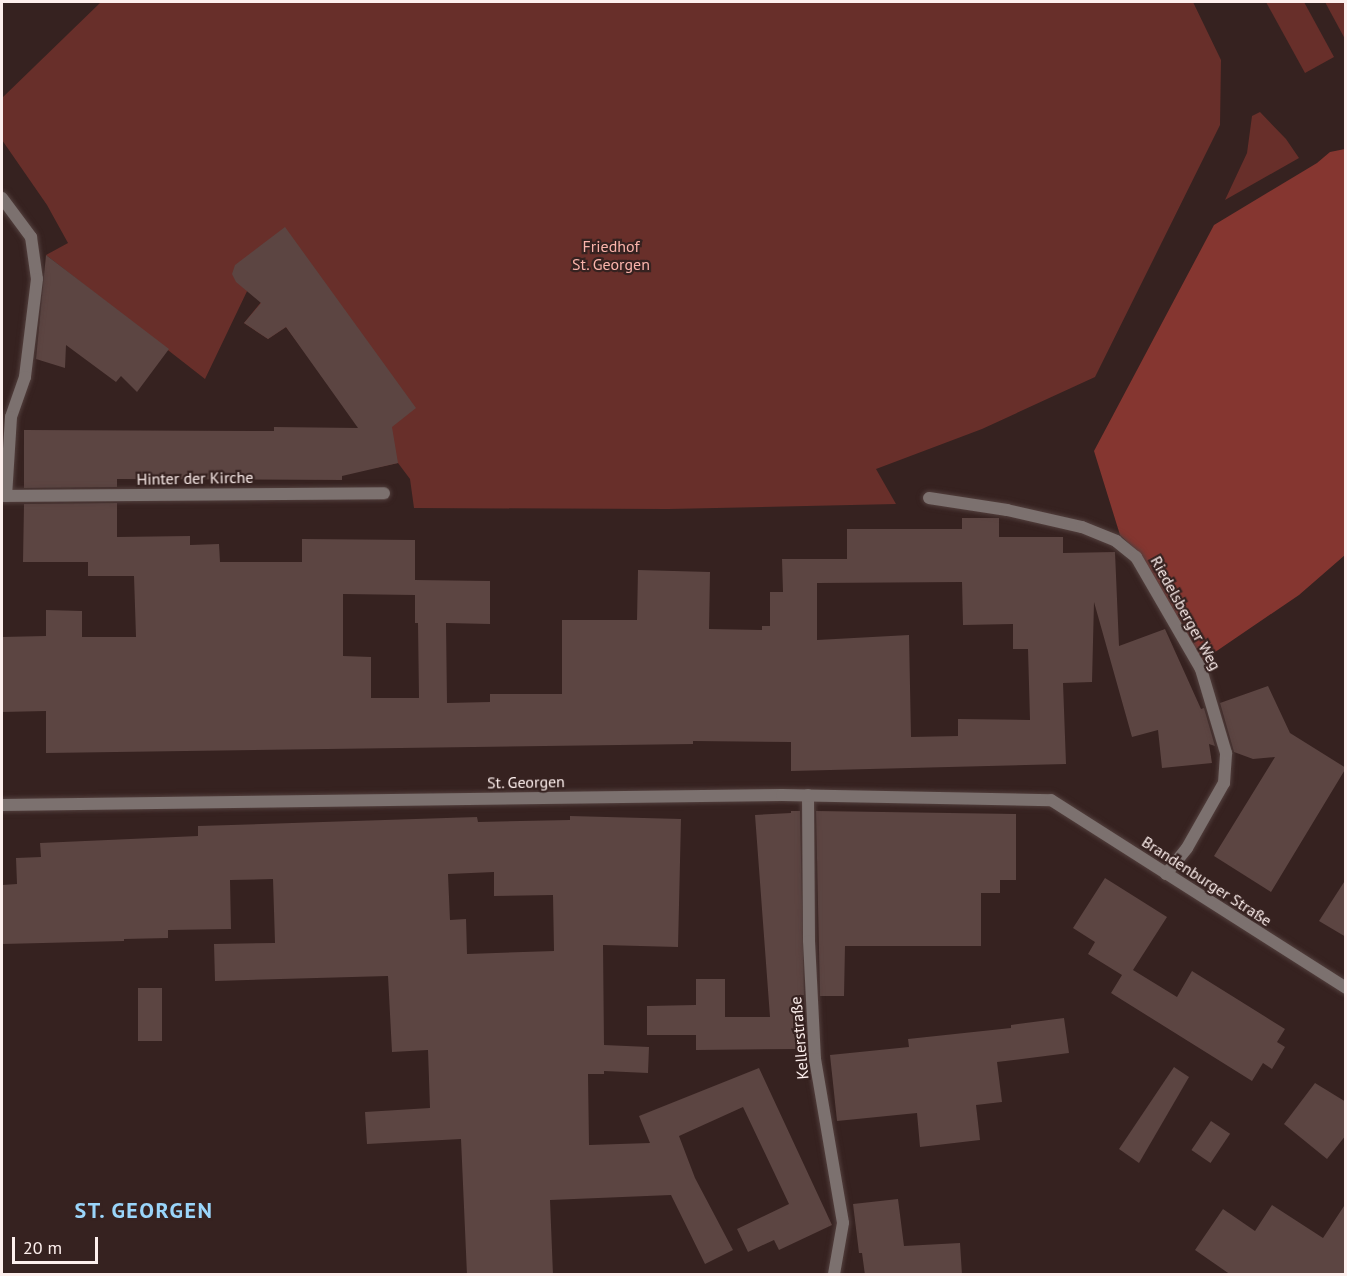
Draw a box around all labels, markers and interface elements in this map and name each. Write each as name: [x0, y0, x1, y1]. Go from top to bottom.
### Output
park label: Friedhof St. Georgen: [571, 236, 651, 274]
street label: Hinter der Kirche: [136, 467, 254, 489]
street label: Riedelsberger Weg: [1147, 552, 1225, 674]
street label: St. Georgen: [486, 772, 566, 792]
street label: Brandenburger Straße: [1138, 832, 1276, 930]
street label: Kellerstraße: [786, 996, 812, 1080]
district label: ST. GEORGEN: [74, 1198, 214, 1224]
scale bar: [15, 1225, 100, 1263]
text: 20 m: [23, 1236, 62, 1259]

